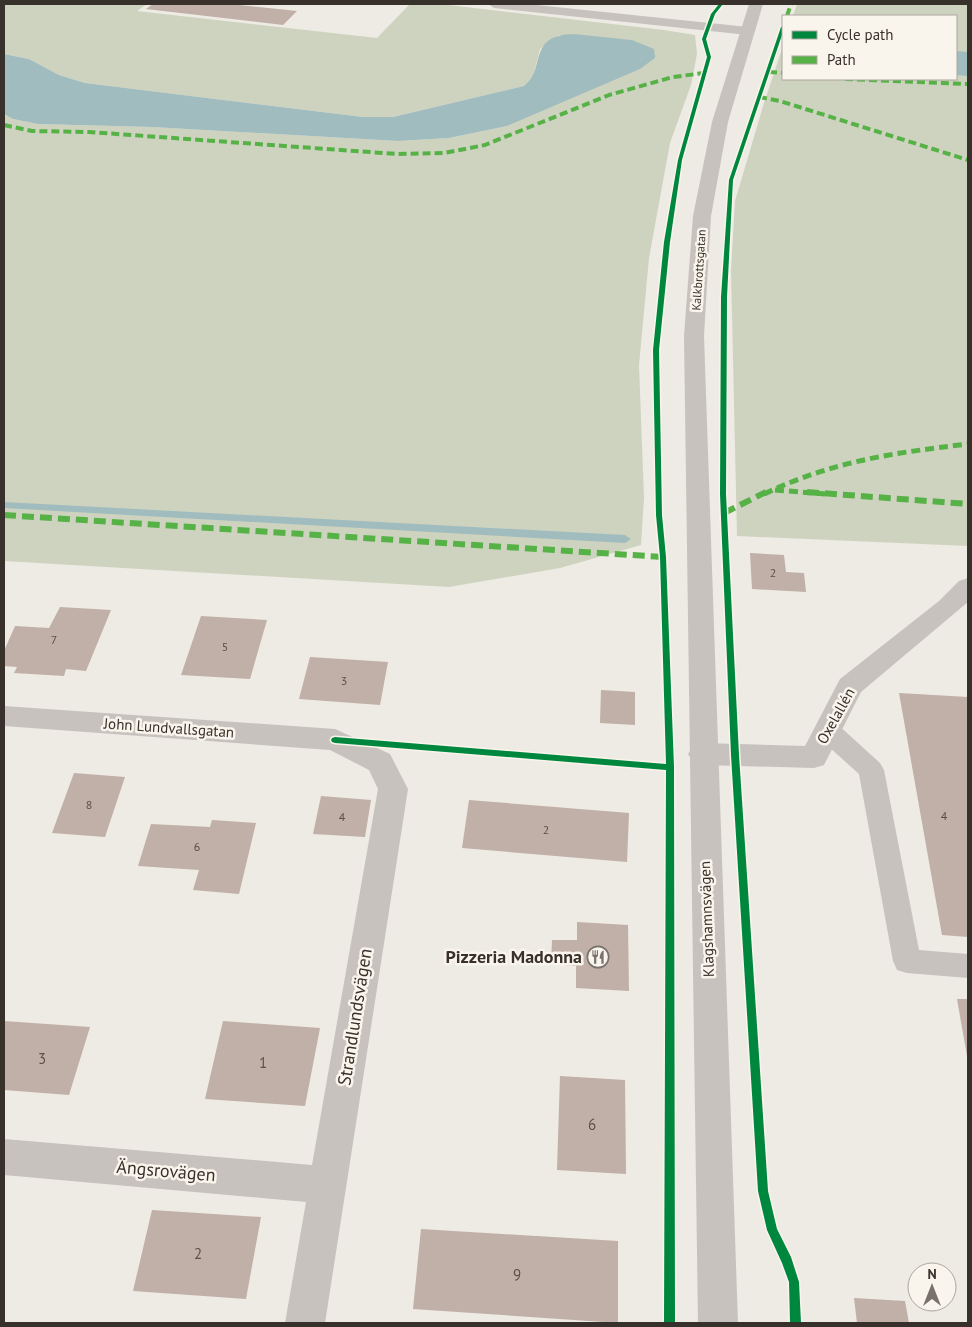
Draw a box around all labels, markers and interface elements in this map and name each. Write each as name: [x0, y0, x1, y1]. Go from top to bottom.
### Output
legend: [782, 15, 957, 80]
text: Cycle path: [827, 25, 893, 44]
text: Path: [827, 50, 856, 69]
street label: Kalkbrottsgatan: [688, 229, 709, 311]
house number: 2: [770, 565, 776, 580]
house number: 7: [51, 632, 57, 647]
house number: 5: [222, 639, 228, 654]
house number: 3: [341, 673, 347, 688]
street label: Oxelallén: [812, 684, 859, 747]
street label: John Lundvallsgatan: [102, 713, 235, 742]
house number: 8: [86, 797, 92, 812]
house number: 4: [941, 808, 948, 823]
house number: 4: [339, 809, 346, 824]
house number: 2: [543, 822, 549, 837]
house number: 6: [194, 839, 200, 854]
street label: Klagshamnsvägen: [695, 861, 718, 977]
place label: Pizzeria Madonna: [445, 945, 582, 968]
restaurant icon: Pizzeria Madonna: [586, 945, 610, 969]
street label: Strandlundsvägen: [332, 947, 377, 1087]
house number: 3: [38, 1049, 46, 1068]
house number: 1: [259, 1053, 267, 1072]
house number: 6: [588, 1115, 596, 1134]
street label: Ängsrovägen: [116, 1155, 217, 1186]
house number: 2: [194, 1244, 202, 1263]
north arrow: [907, 1262, 957, 1312]
house number: 9: [513, 1265, 521, 1284]
text: N: [927, 1265, 937, 1283]

